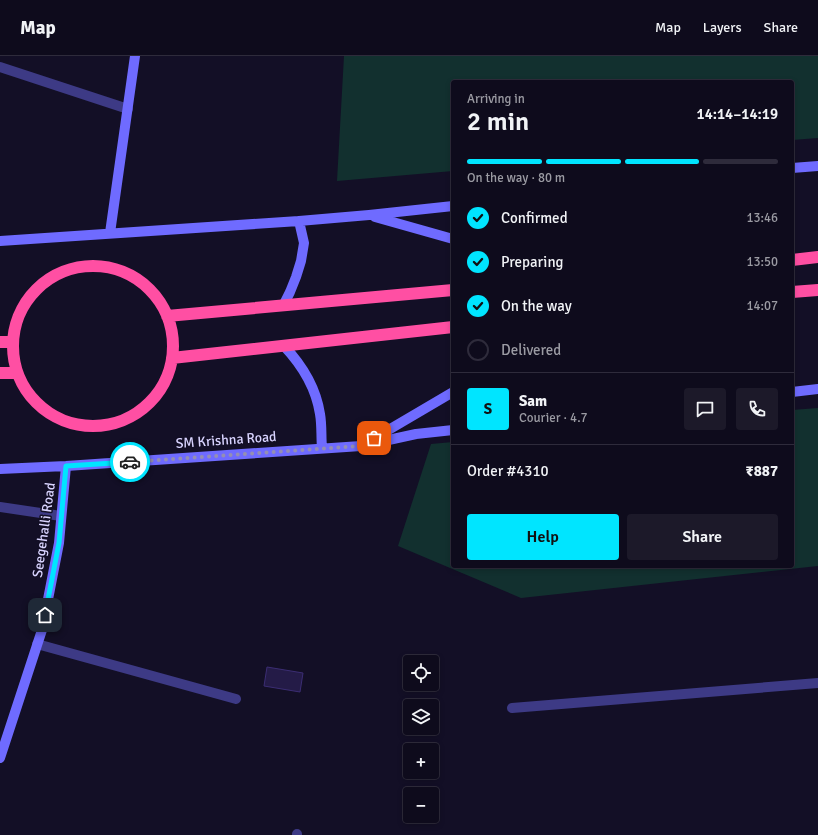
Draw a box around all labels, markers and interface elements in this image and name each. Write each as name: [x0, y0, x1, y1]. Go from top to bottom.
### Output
text: Map: [20, 16, 56, 40]
text: Map: [655, 19, 681, 36]
text: Layers: [703, 19, 742, 36]
text: Share: [764, 19, 798, 36]
text: Arriving in: [467, 91, 525, 107]
text: 14:14–14:19: [697, 105, 778, 123]
text: 2 min: [467, 106, 529, 138]
text: On the way · 80 m: [467, 170, 565, 186]
icon: check: [467, 207, 489, 229]
text: Confirmed: [501, 209, 568, 227]
text: 13:46: [746, 210, 778, 226]
icon: check: [467, 251, 489, 273]
text: Preparing: [501, 253, 564, 271]
text: 13:50: [746, 254, 778, 270]
icon: check: [467, 295, 489, 317]
text: On the way: [501, 297, 572, 315]
text: 14:07: [746, 298, 778, 314]
text: Delivered: [501, 341, 561, 359]
button: chat: [684, 388, 726, 430]
button: phone: [736, 388, 778, 430]
text: Sam: [519, 392, 547, 410]
text: S: [484, 400, 492, 418]
text: Courier · 4.7: [519, 410, 588, 426]
pin: [357, 421, 391, 455]
icon: bag: [363, 427, 385, 449]
street label: SM Krishna Road: [175, 428, 277, 452]
courier: [110, 442, 150, 482]
icon: car: [119, 451, 141, 473]
text: Order #4310: [467, 462, 549, 480]
text: ₹887: [746, 462, 778, 480]
street label: Seegehalli Road: [29, 481, 59, 579]
button: Help: [467, 514, 619, 560]
button: Share: [627, 514, 778, 560]
pin: [28, 598, 62, 632]
icon: home: [34, 604, 56, 626]
map controls: [403, 655, 439, 823]
button: locate: [403, 655, 439, 691]
button: layers: [403, 699, 439, 735]
button: +: [403, 743, 439, 779]
button: −: [403, 787, 439, 823]

